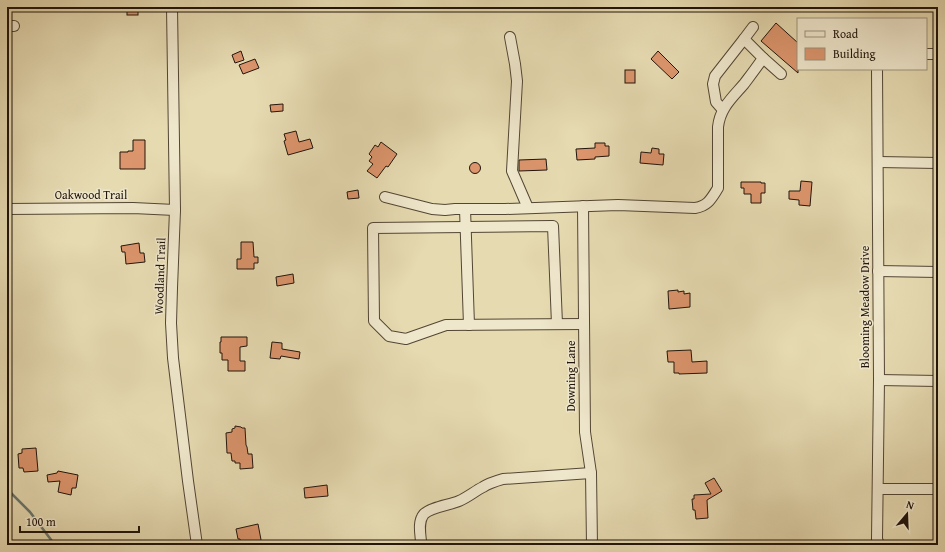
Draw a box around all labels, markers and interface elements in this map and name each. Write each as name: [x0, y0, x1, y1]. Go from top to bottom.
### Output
legend: [797, 18, 927, 70]
text: Road: [833, 25, 859, 42]
text: Building: [833, 45, 876, 62]
street label: Oakwood Trail: [55, 186, 128, 203]
street label: Woodland Trail: [150, 236, 169, 315]
street label: Blooming Meadow Drive: [856, 245, 873, 368]
street label: Downing Lane: [562, 340, 579, 412]
north arrow: [887, 494, 927, 534]
text: N: [904, 496, 917, 514]
scale bar: [20, 508, 139, 534]
text: 100 m: [26, 513, 56, 530]

